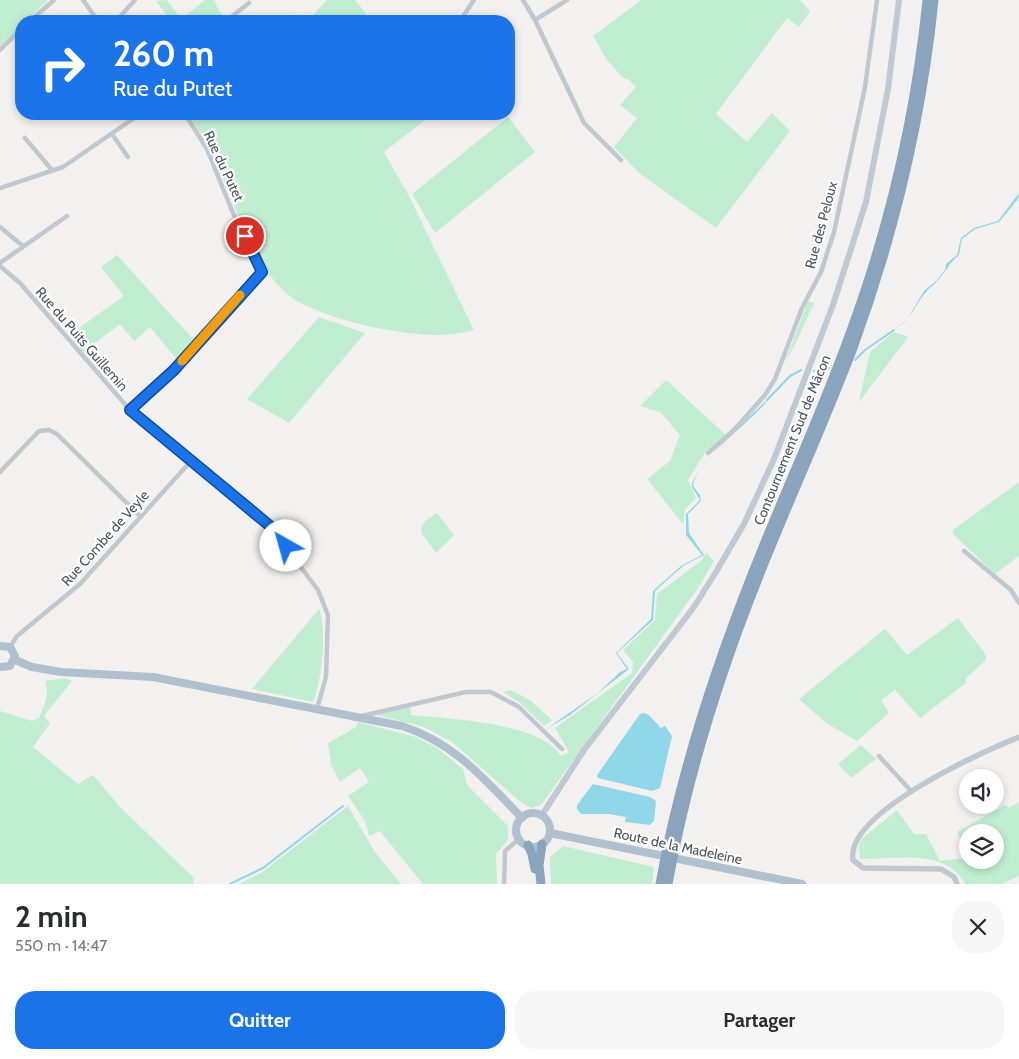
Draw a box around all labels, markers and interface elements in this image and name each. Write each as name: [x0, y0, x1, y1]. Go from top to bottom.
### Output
text: 260 m: [113, 32, 214, 75]
icon: right: [30, 35, 95, 100]
text: Rue du Putet: [113, 75, 232, 102]
street label: Rue du Putet: [200, 128, 248, 204]
street label: Rue des Peloux: [801, 179, 841, 271]
pin: [224, 215, 266, 257]
icon: arrive: [231, 222, 259, 250]
street label: Rue du Puits Guillemin: [32, 283, 132, 395]
street label: Contournement Sud de Mâcon: [750, 352, 835, 528]
street label: Rue Combe de Veyle: [57, 486, 153, 590]
position arrow: [259, 519, 311, 571]
map controls: [959, 769, 1004, 869]
button: sound: [959, 769, 1004, 814]
street label: Route de la Madeleine: [612, 824, 744, 868]
button: layers: [959, 824, 1004, 869]
text: 2 min: [15, 898, 87, 935]
button: close: [952, 901, 1004, 953]
text: 550 m · 14:47: [15, 936, 107, 955]
button: Quitter: [15, 991, 505, 1049]
button: Partager: [515, 991, 1004, 1049]

